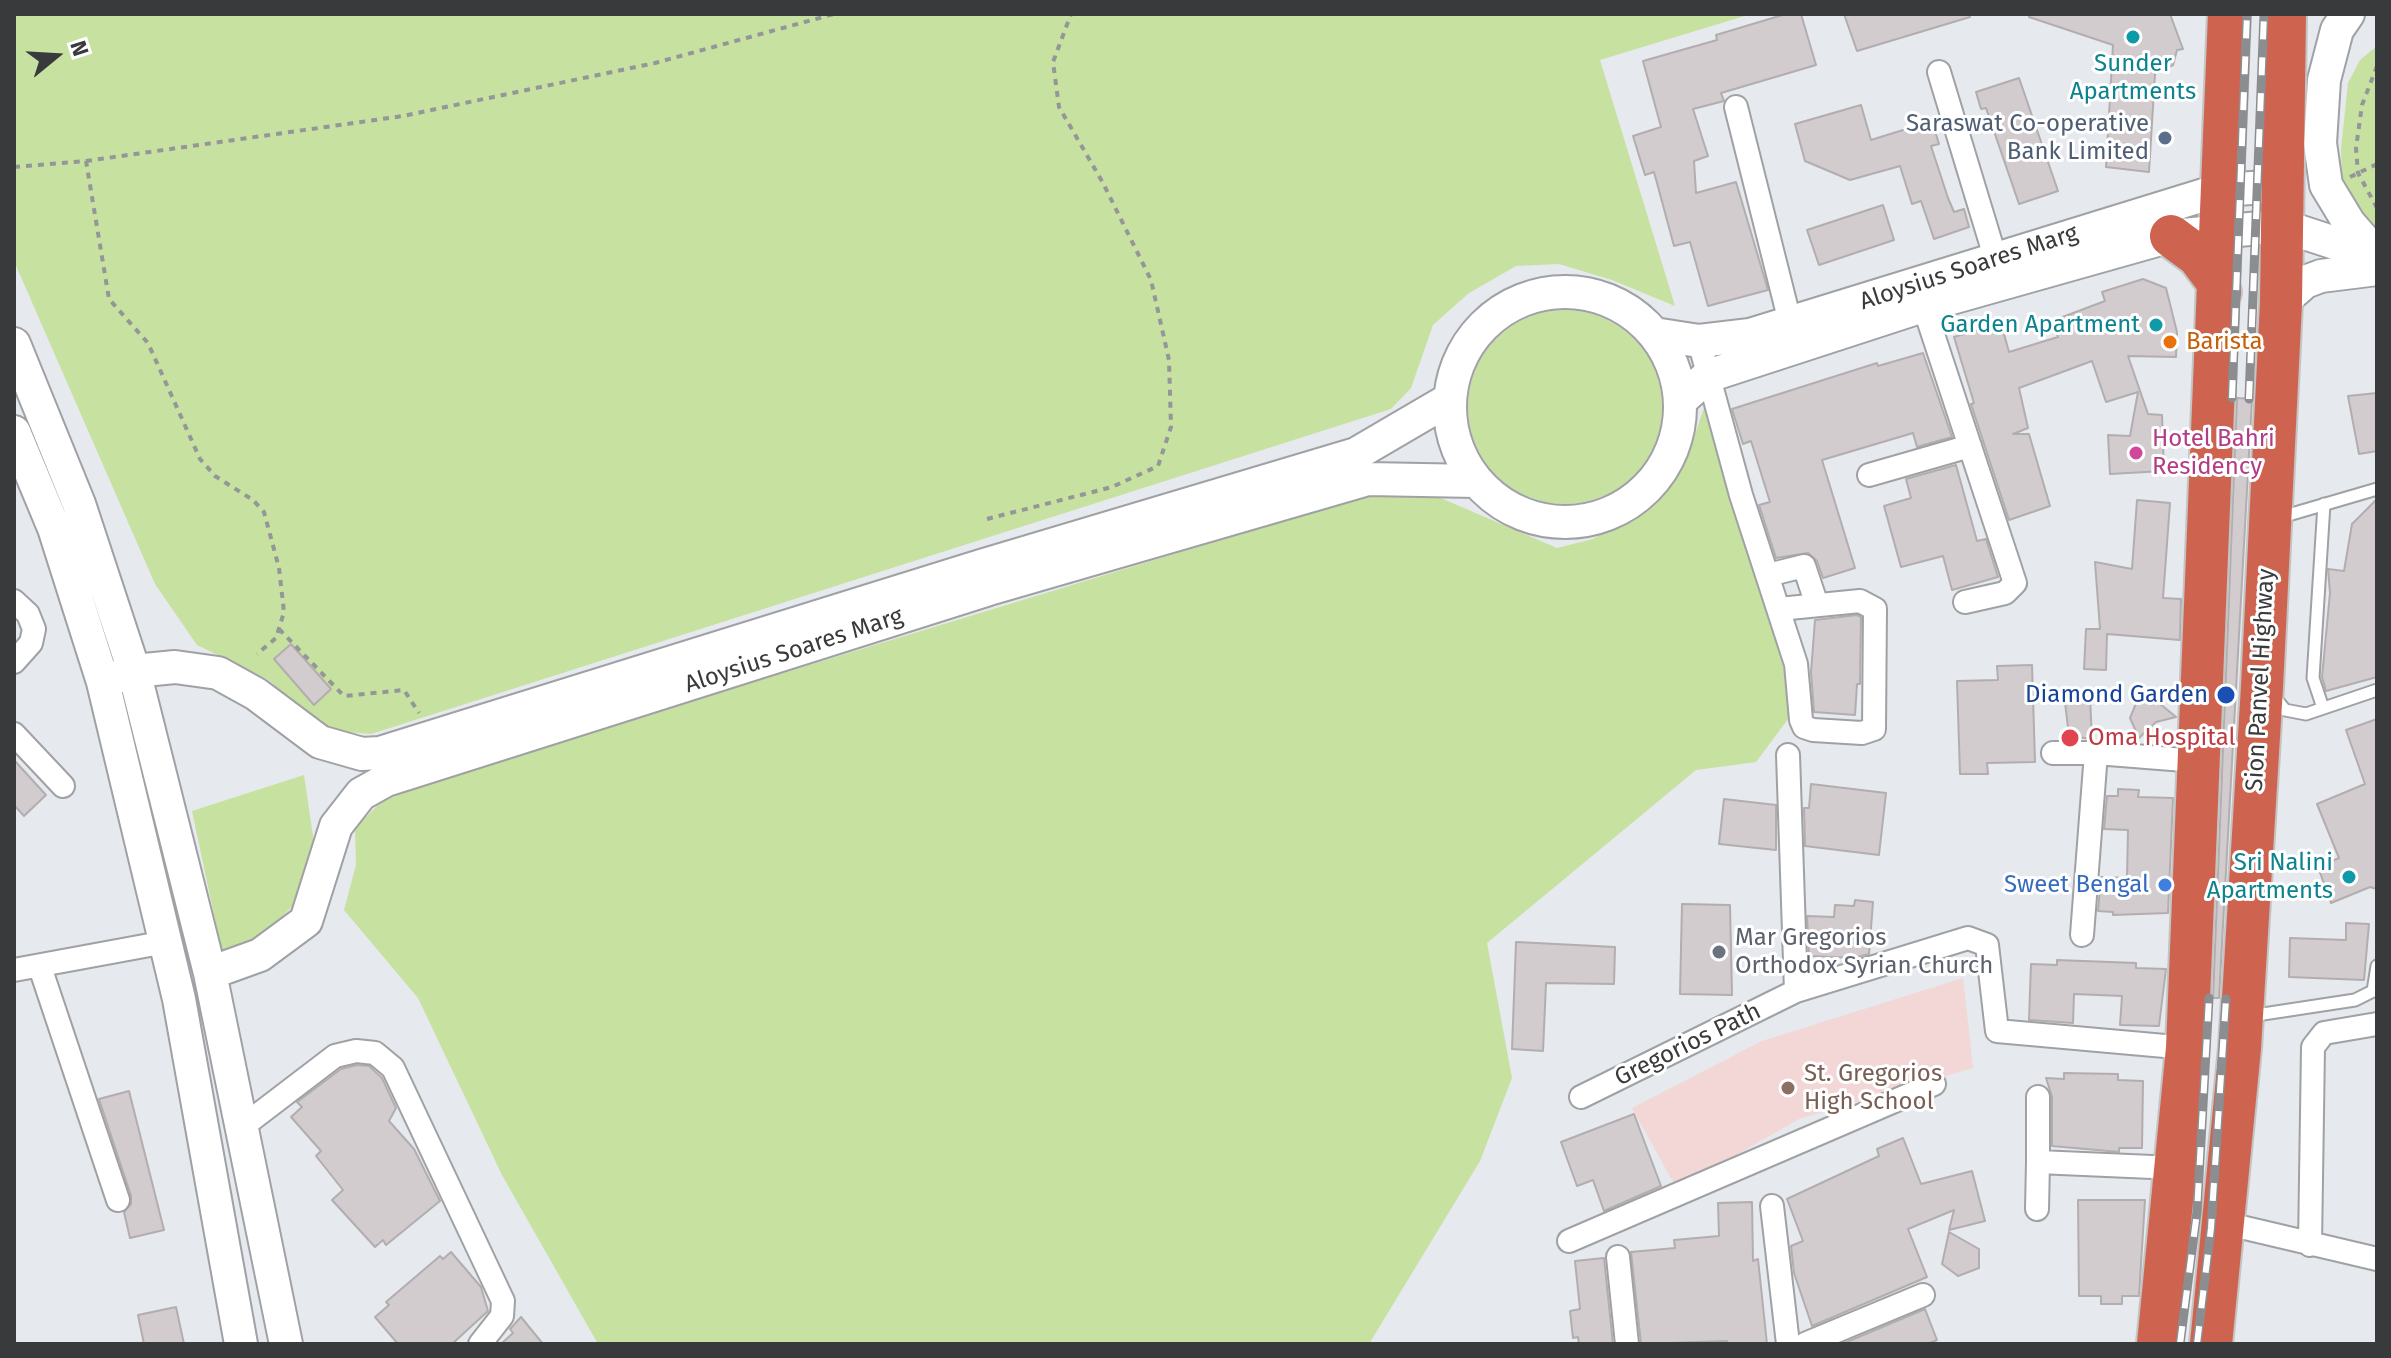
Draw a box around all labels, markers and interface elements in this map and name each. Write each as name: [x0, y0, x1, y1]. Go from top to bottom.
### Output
north arrow: [16, 16, 96, 96]
marker: Sunder Apartments: [2124, 28, 2142, 46]
text: N: [64, 37, 94, 60]
place label: Sunder Apartments: [2070, 50, 2196, 106]
place label: Saraswat Co-operative Bank Limited: [1906, 110, 2149, 166]
marker: Saraswat Co-operative Bank Limited: [2156, 129, 2174, 147]
street label: Aloysius Soares Marg: [1856, 219, 2082, 317]
place label: Garden Apartment: [1940, 311, 2140, 339]
marker: Garden Apartment: [2147, 316, 2165, 334]
place label: Barista: [2186, 328, 2262, 356]
marker: Barista: [2161, 333, 2179, 351]
place label: Hotel Bahri Residency: [2152, 425, 2275, 481]
marker: Hotel Bahri Residency: [2127, 444, 2145, 462]
street label: Sion Panvel Highway: [2241, 568, 2281, 792]
street label: Aloysius Soares Marg: [681, 602, 907, 700]
place label: Diamond Garden: [2025, 681, 2208, 709]
marker: Diamond Garden: [2215, 684, 2237, 706]
place label: Oma Hospital: [2088, 724, 2236, 752]
marker: Oma Hospital: [2059, 727, 2081, 749]
place label: Sri Nalini Apartments: [2207, 849, 2333, 905]
marker: Sri Nalini Apartments: [2340, 868, 2358, 886]
place label: Sweet Bengal: [2004, 871, 2149, 899]
marker: Sweet Bengal: [2156, 876, 2174, 894]
place label: Mar Gregorios Orthodox Syrian Church: [1735, 924, 1993, 980]
marker: Mar Gregorios Orthodox Syrian Church: [1710, 943, 1728, 961]
street label: Gregorios Path: [1610, 997, 1766, 1093]
place label: St. Gregorios High School: [1804, 1060, 1942, 1116]
marker: St. Gregorios High School: [1779, 1079, 1797, 1097]

